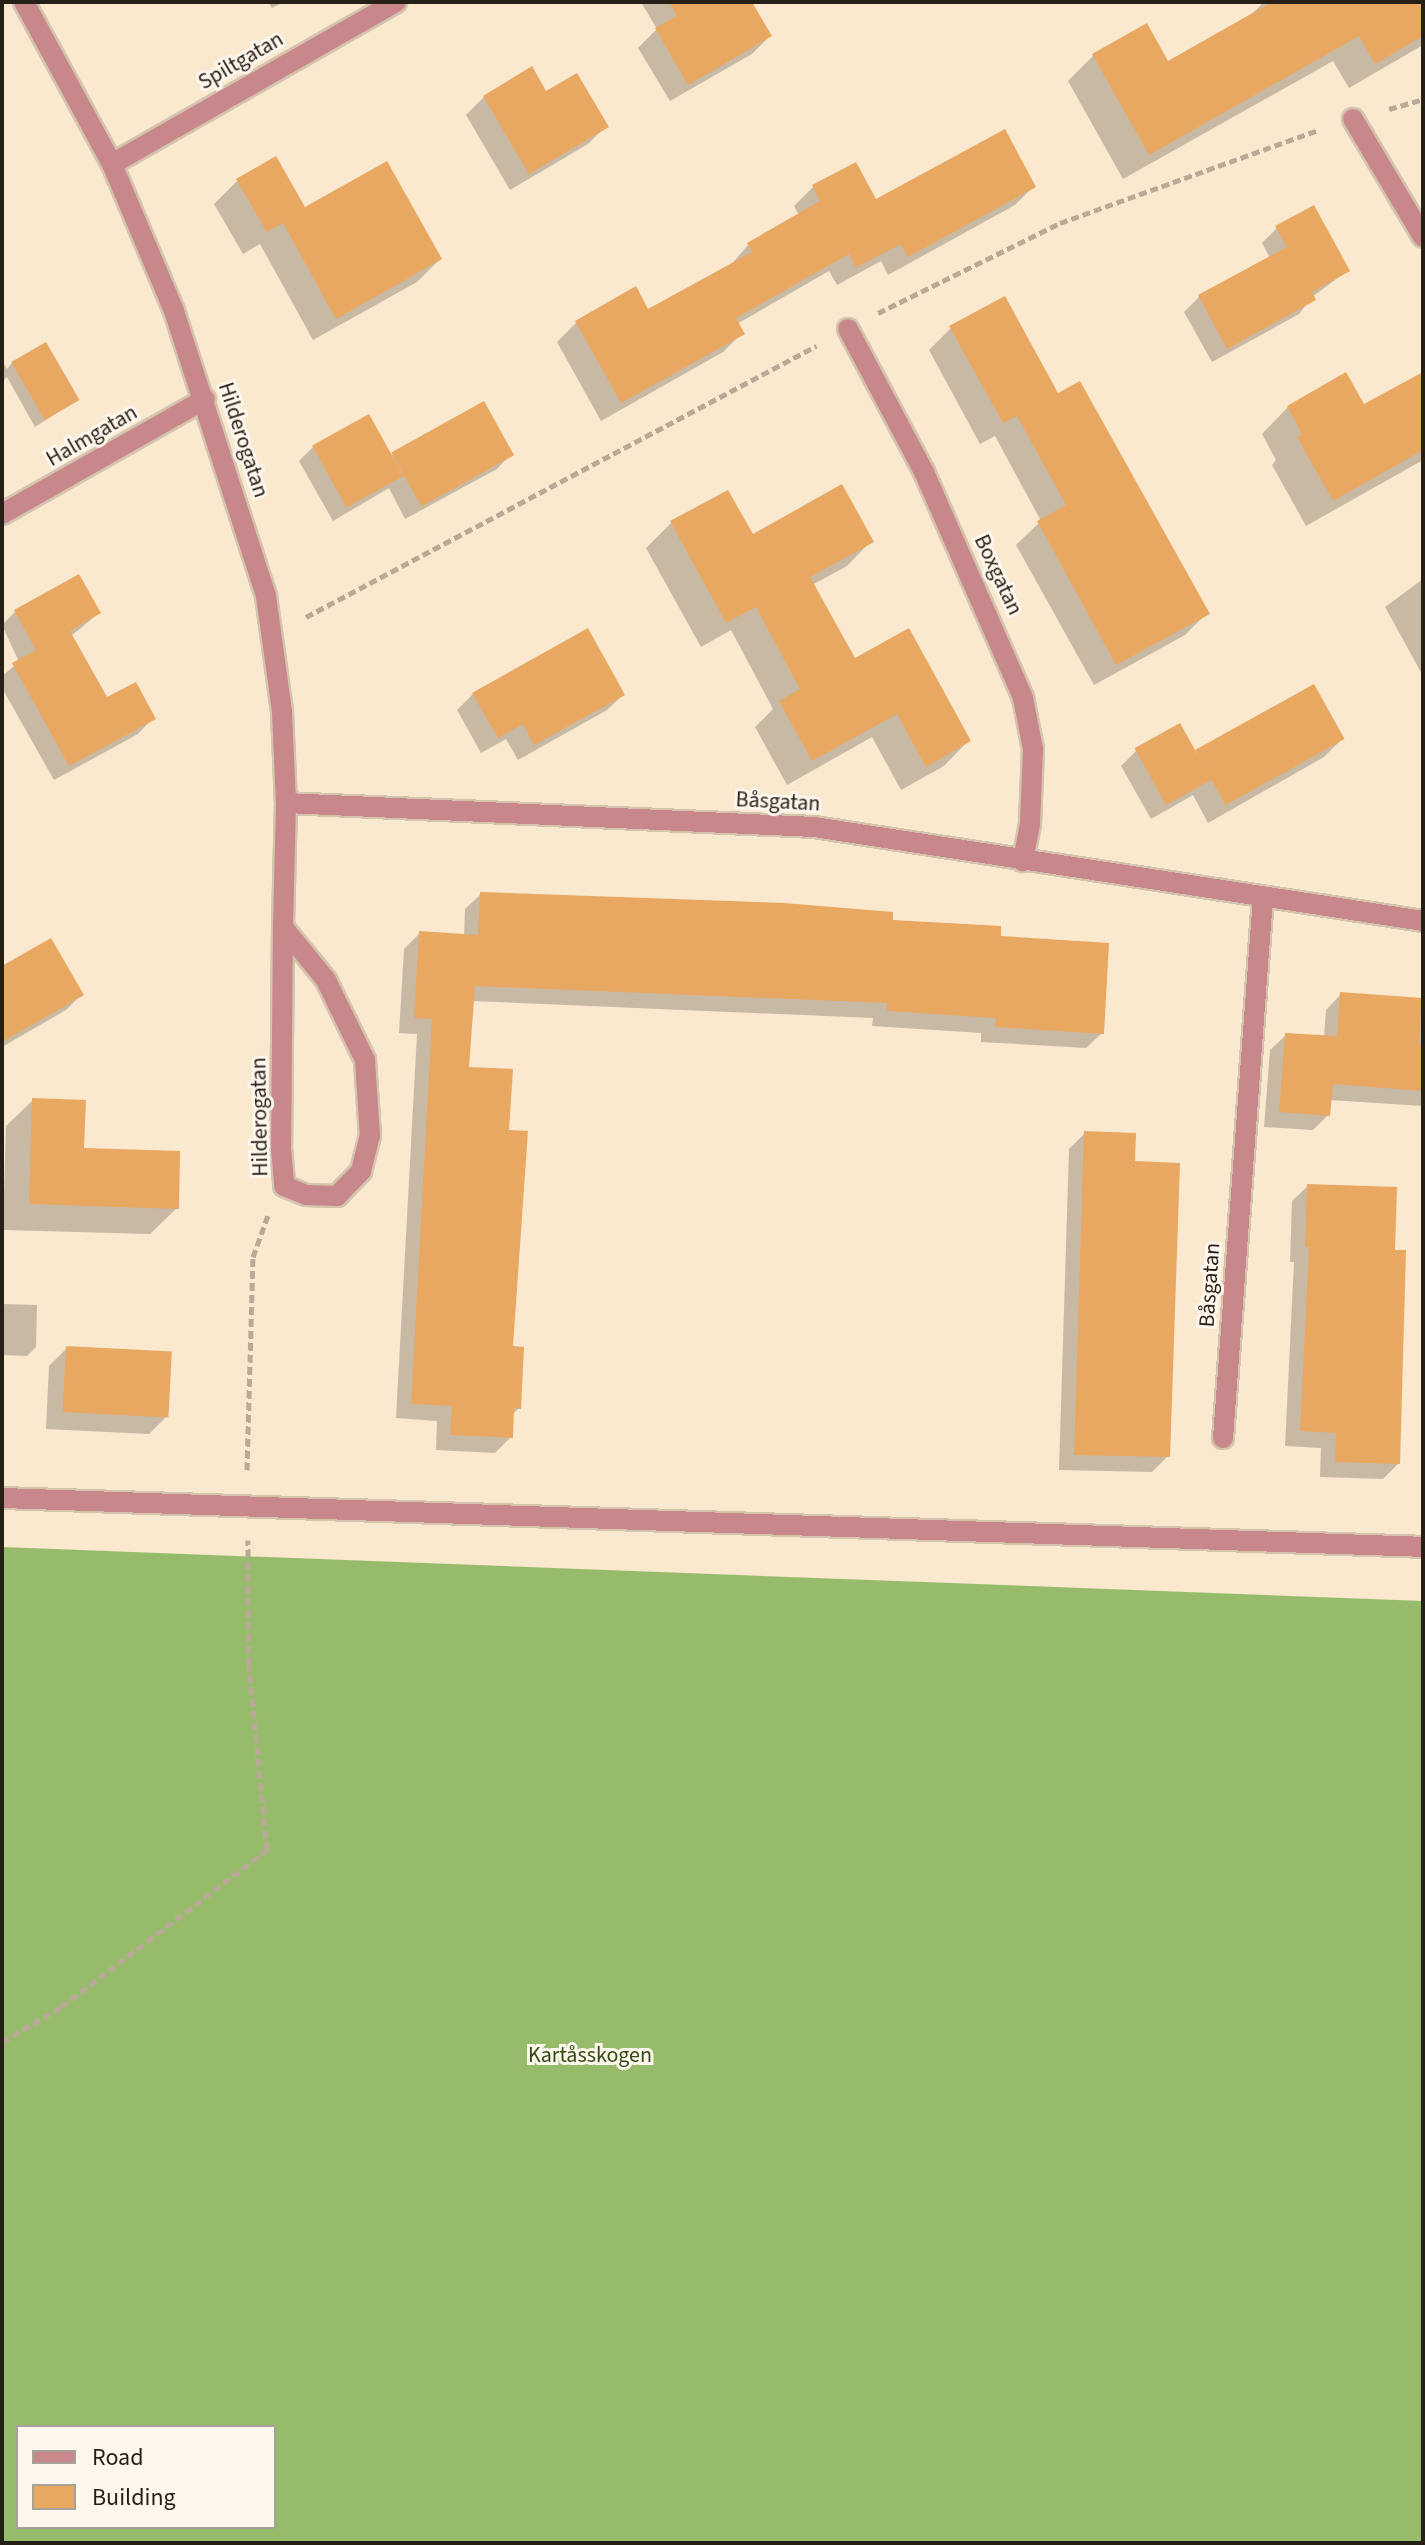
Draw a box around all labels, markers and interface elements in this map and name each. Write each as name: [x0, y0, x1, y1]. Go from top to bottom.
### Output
street label: Spiltgatan: [194, 26, 288, 96]
street label: Hilderogatan: [212, 379, 274, 501]
street label: Halmgatan: [42, 399, 142, 473]
street label: Boxgatan: [968, 530, 1028, 620]
street label: Båsgatan: [735, 787, 821, 817]
street label: Hilderogatan: [246, 1057, 274, 1177]
street label: Båsgatan: [1194, 1242, 1226, 1328]
park label: Kartåsskogen: [528, 2043, 652, 2069]
legend: [16, 2425, 276, 2529]
text: Road: [92, 2440, 144, 2475]
text: Building: [92, 2480, 176, 2515]

